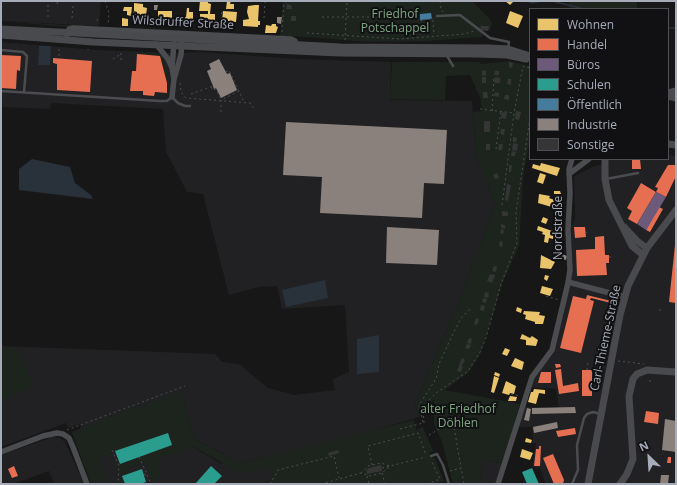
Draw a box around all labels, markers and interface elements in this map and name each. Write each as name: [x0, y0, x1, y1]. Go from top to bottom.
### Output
park label: Friedhof Potschappel: [361, 8, 429, 36]
legend: [529, 8, 669, 160]
street label: Wilsdruffer Straße: [132, 13, 234, 33]
text: Wohnen: [567, 16, 614, 33]
text: Handel: [567, 36, 607, 53]
text: Büros: [567, 56, 600, 73]
text: Schulen: [567, 76, 611, 93]
text: Öffentlich: [567, 96, 622, 113]
text: Industrie: [567, 116, 617, 133]
text: Sonstige: [567, 136, 614, 153]
street label: Nordstraße: [552, 196, 566, 260]
street label: Carl-Thieme-Straße: [588, 284, 624, 392]
park label: alter Friedhof Döhlen: [420, 403, 496, 431]
north arrow: [629, 437, 669, 477]
text: N: [636, 437, 651, 454]

